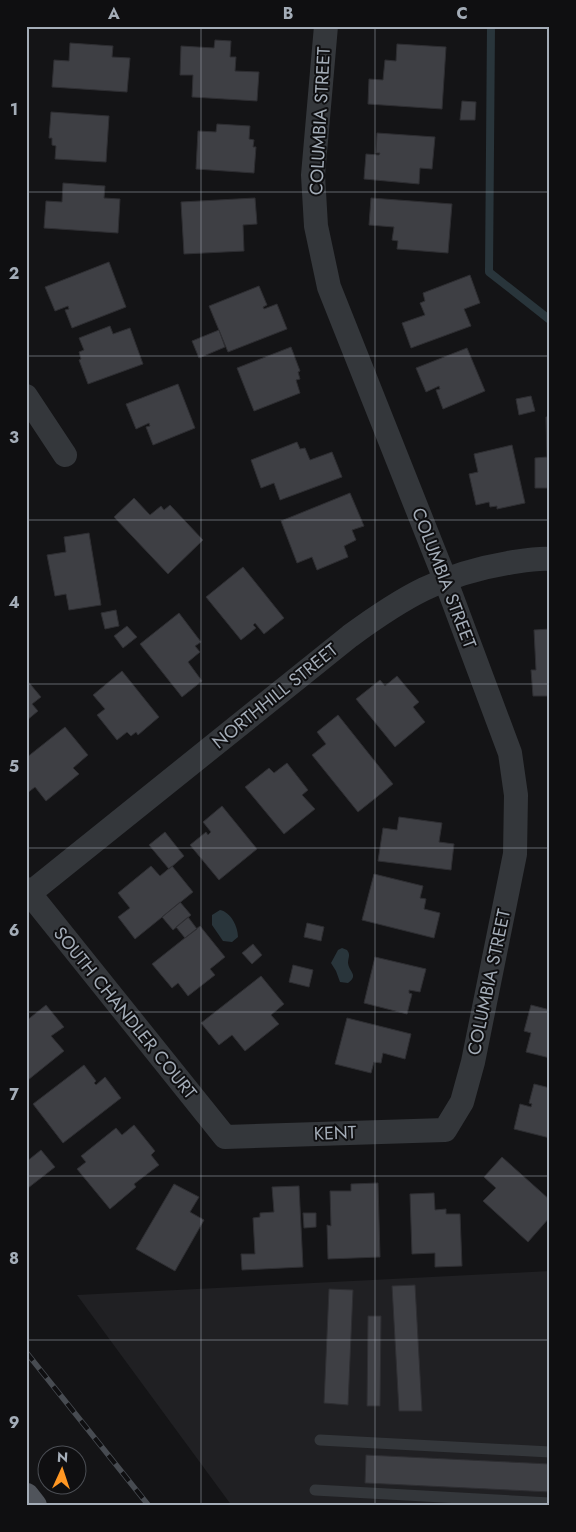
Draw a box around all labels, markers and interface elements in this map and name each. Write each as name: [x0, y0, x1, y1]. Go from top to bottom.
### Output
text: A: [107, 2, 120, 25]
text: B: [283, 2, 293, 25]
text: C: [456, 2, 468, 25]
street label: COLUMBIA STREET: [303, 45, 337, 196]
text: 1: [10, 98, 18, 121]
text: 2: [9, 262, 19, 285]
text: 3: [9, 426, 19, 449]
street label: COLUMBIA STREET: [405, 504, 483, 653]
text: 4: [8, 591, 20, 614]
street label: NORTHHILL STREET: [207, 637, 344, 755]
text: 5: [9, 755, 19, 778]
street label: COLUMBIA STREET: [461, 906, 517, 1057]
text: 6: [9, 919, 19, 942]
street label: SOUTH CHANDLER COURT: [47, 921, 203, 1105]
text: 7: [9, 1083, 19, 1106]
street label: KENT: [313, 1119, 357, 1147]
text: 8: [9, 1247, 19, 1270]
text: 9: [9, 1411, 19, 1434]
north arrow: [38, 1444, 88, 1494]
text: N: [57, 1447, 69, 1467]

